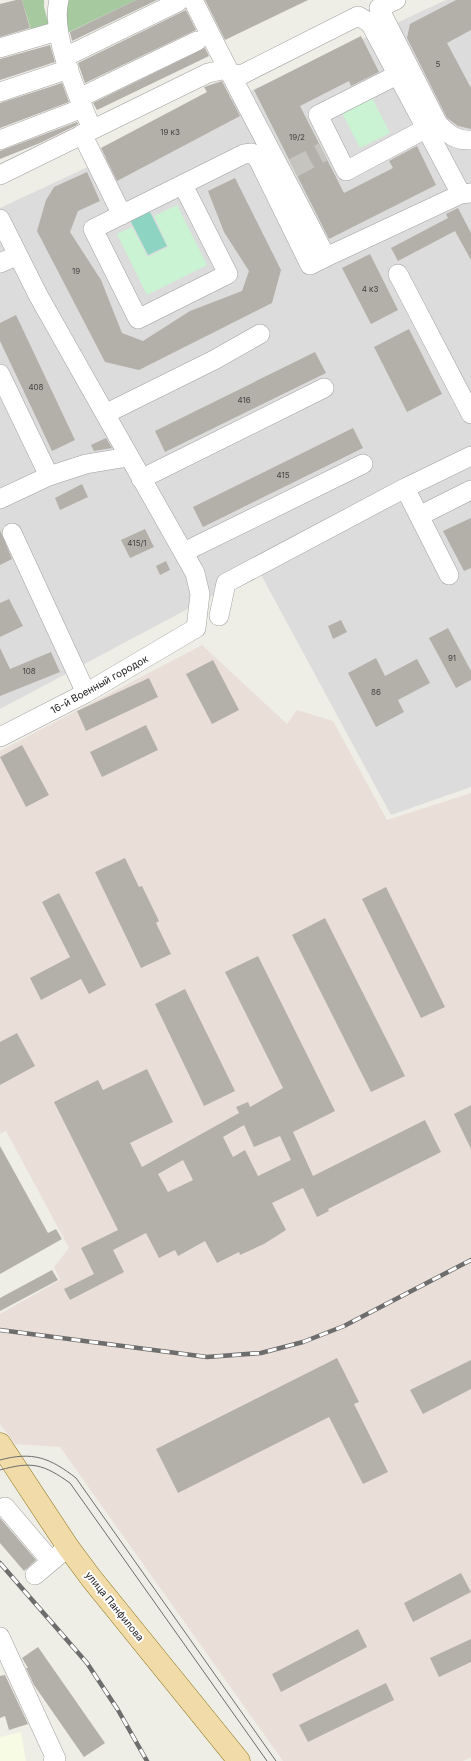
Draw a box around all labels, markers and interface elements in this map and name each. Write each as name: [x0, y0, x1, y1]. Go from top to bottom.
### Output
house number: 5: [436, 59, 441, 69]
house number: 19 к3: [160, 127, 180, 137]
house number: 19/2: [289, 132, 305, 142]
house number: 19: [72, 266, 80, 276]
house number: 4 к3: [362, 284, 378, 294]
house number: 408: [28, 382, 44, 392]
house number: 416: [237, 395, 251, 405]
house number: 415: [276, 470, 290, 480]
house number: 415/1: [127, 538, 147, 548]
street label: 16-й Военный городок: [48, 652, 150, 716]
house number: 91: [448, 653, 456, 663]
house number: 108: [22, 666, 36, 676]
house number: 86: [371, 687, 381, 697]
street label: улица Панфилова: [83, 1569, 147, 1643]

